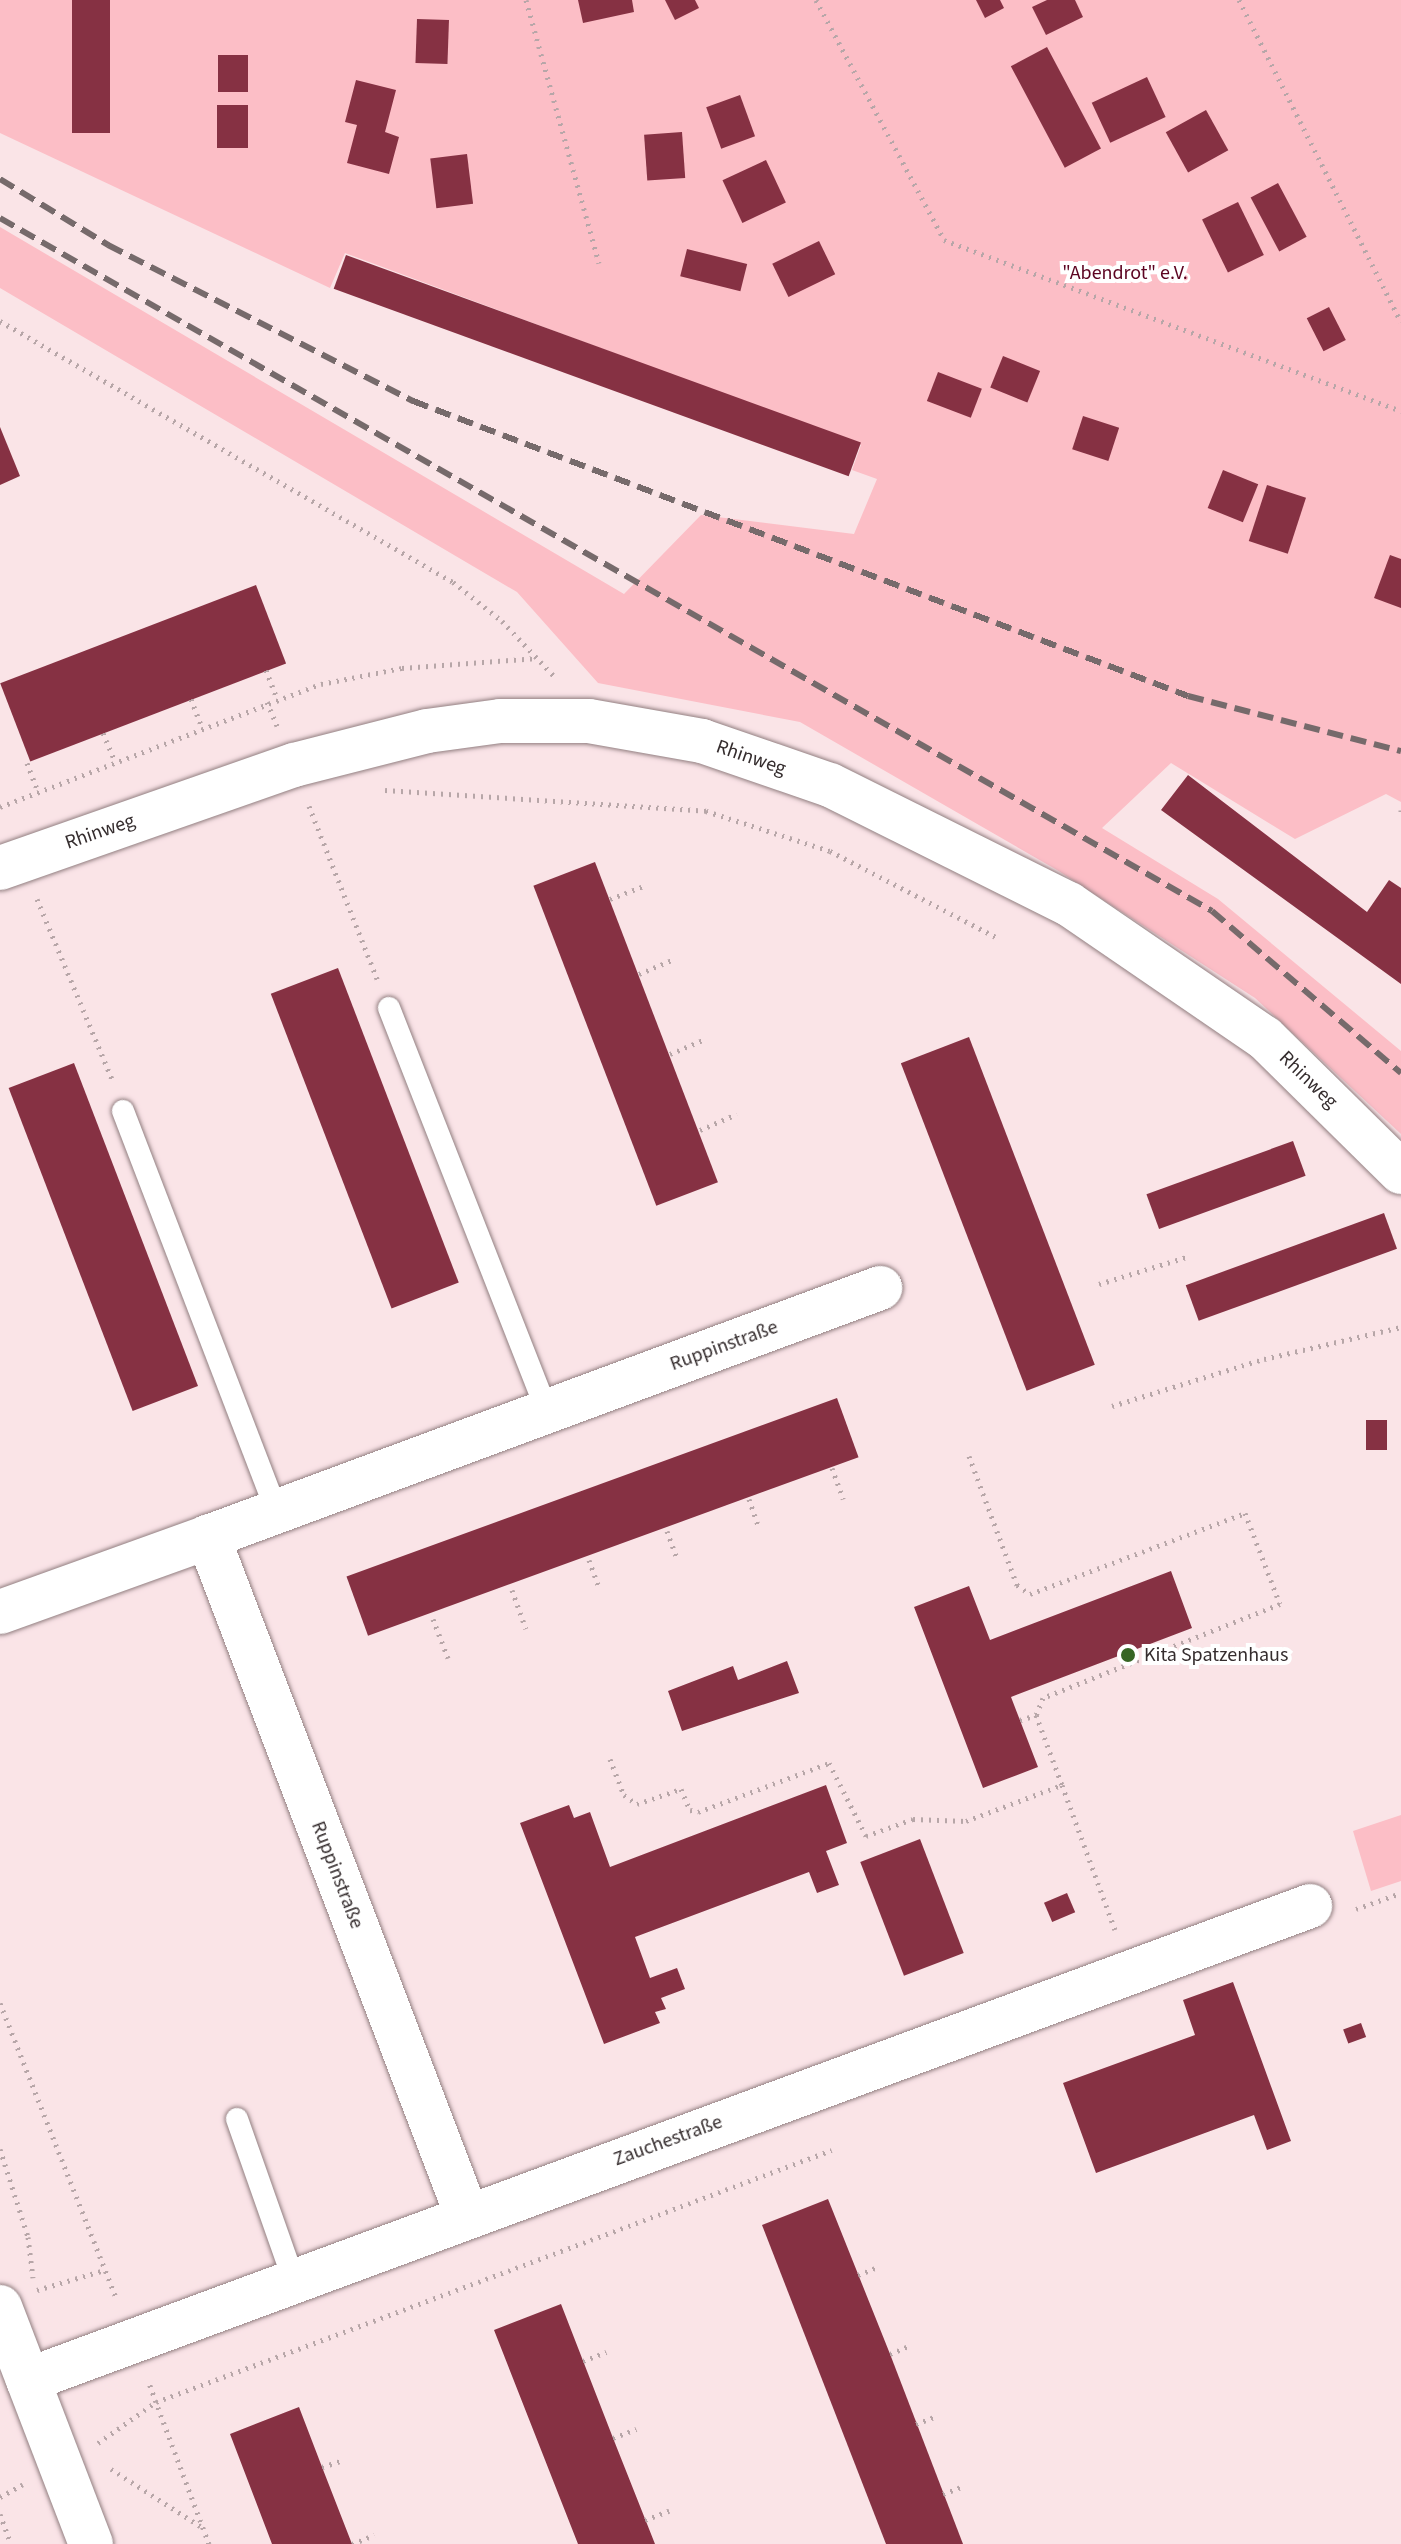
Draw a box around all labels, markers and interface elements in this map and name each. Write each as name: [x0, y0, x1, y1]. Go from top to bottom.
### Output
park label: "Abendrot" e.V.: [1062, 261, 1188, 285]
street label: Rhinweg: [713, 735, 789, 781]
street label: Rhinweg: [62, 809, 138, 855]
street label: Rhinweg: [1274, 1046, 1342, 1114]
street label: Ruppinstraße: [667, 1315, 781, 1377]
place label: Kita Spatzenhaus: [1144, 1643, 1288, 1667]
marker: Kita Spatzenhaus: [1119, 1646, 1137, 1664]
street label: Ruppinstraße: [306, 1818, 368, 1932]
street label: Zauchestraße: [610, 2110, 726, 2172]

